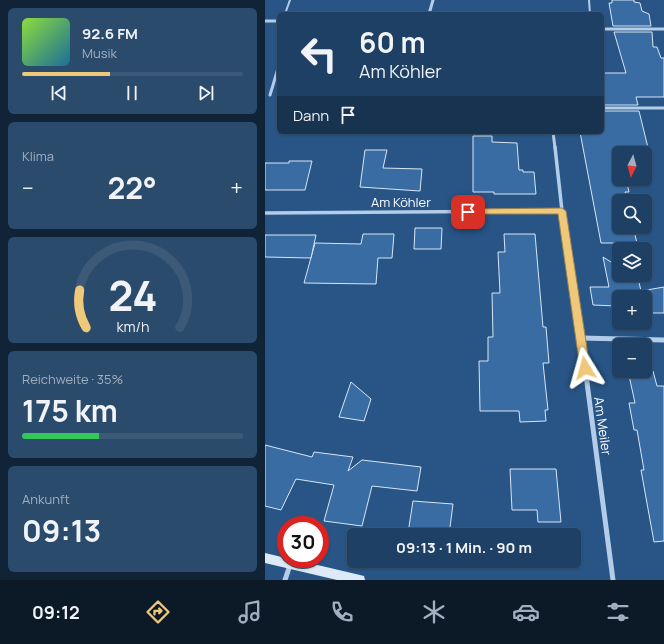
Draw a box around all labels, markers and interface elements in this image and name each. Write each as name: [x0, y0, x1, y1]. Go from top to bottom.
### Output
text: 92.6 FM: [82, 23, 138, 44]
text: 60 m: [359, 23, 426, 61]
icon: left: [293, 28, 345, 80]
text: Musik: [82, 44, 117, 62]
text: Am Köhler: [359, 59, 442, 83]
icon: previous: [48, 82, 70, 104]
icon: pause: [121, 82, 143, 104]
icon: next: [195, 82, 217, 104]
icon: arrive: [337, 104, 359, 126]
text: Dann: [293, 105, 329, 126]
north arrow: [612, 146, 652, 186]
map controls: [612, 146, 652, 378]
text: Klima: [22, 147, 54, 165]
text: 22°: [107, 167, 157, 208]
text: −: [22, 173, 34, 203]
text: +: [230, 173, 243, 203]
street label: Am Köhler: [371, 193, 431, 211]
button: search: [612, 194, 652, 234]
pin: [451, 195, 485, 229]
icon: arrive: [457, 201, 479, 223]
button: layers: [612, 242, 652, 282]
text: 24: [108, 267, 157, 323]
button: +: [612, 290, 652, 330]
text: km/h: [116, 317, 149, 336]
button: −: [612, 338, 652, 378]
position arrow: [564, 347, 606, 389]
text: Reichweite · 35%: [22, 370, 123, 388]
text: 175 km: [22, 390, 118, 431]
street label: Am Meiler: [590, 396, 616, 457]
text: Ankunft: [22, 490, 70, 508]
text: 09:13: [22, 510, 101, 551]
speed limit sign: 30: [277, 516, 329, 568]
text: 09:13 · 1 Min. · 90 m: [396, 537, 532, 558]
icon: directions: [144, 598, 172, 626]
icon: music: [236, 598, 264, 626]
icon: phone: [328, 598, 356, 626]
icon: climate: [420, 598, 448, 626]
icon: car: [512, 598, 540, 626]
icon: filters: [604, 598, 632, 626]
text: 09:12: [32, 600, 80, 624]

